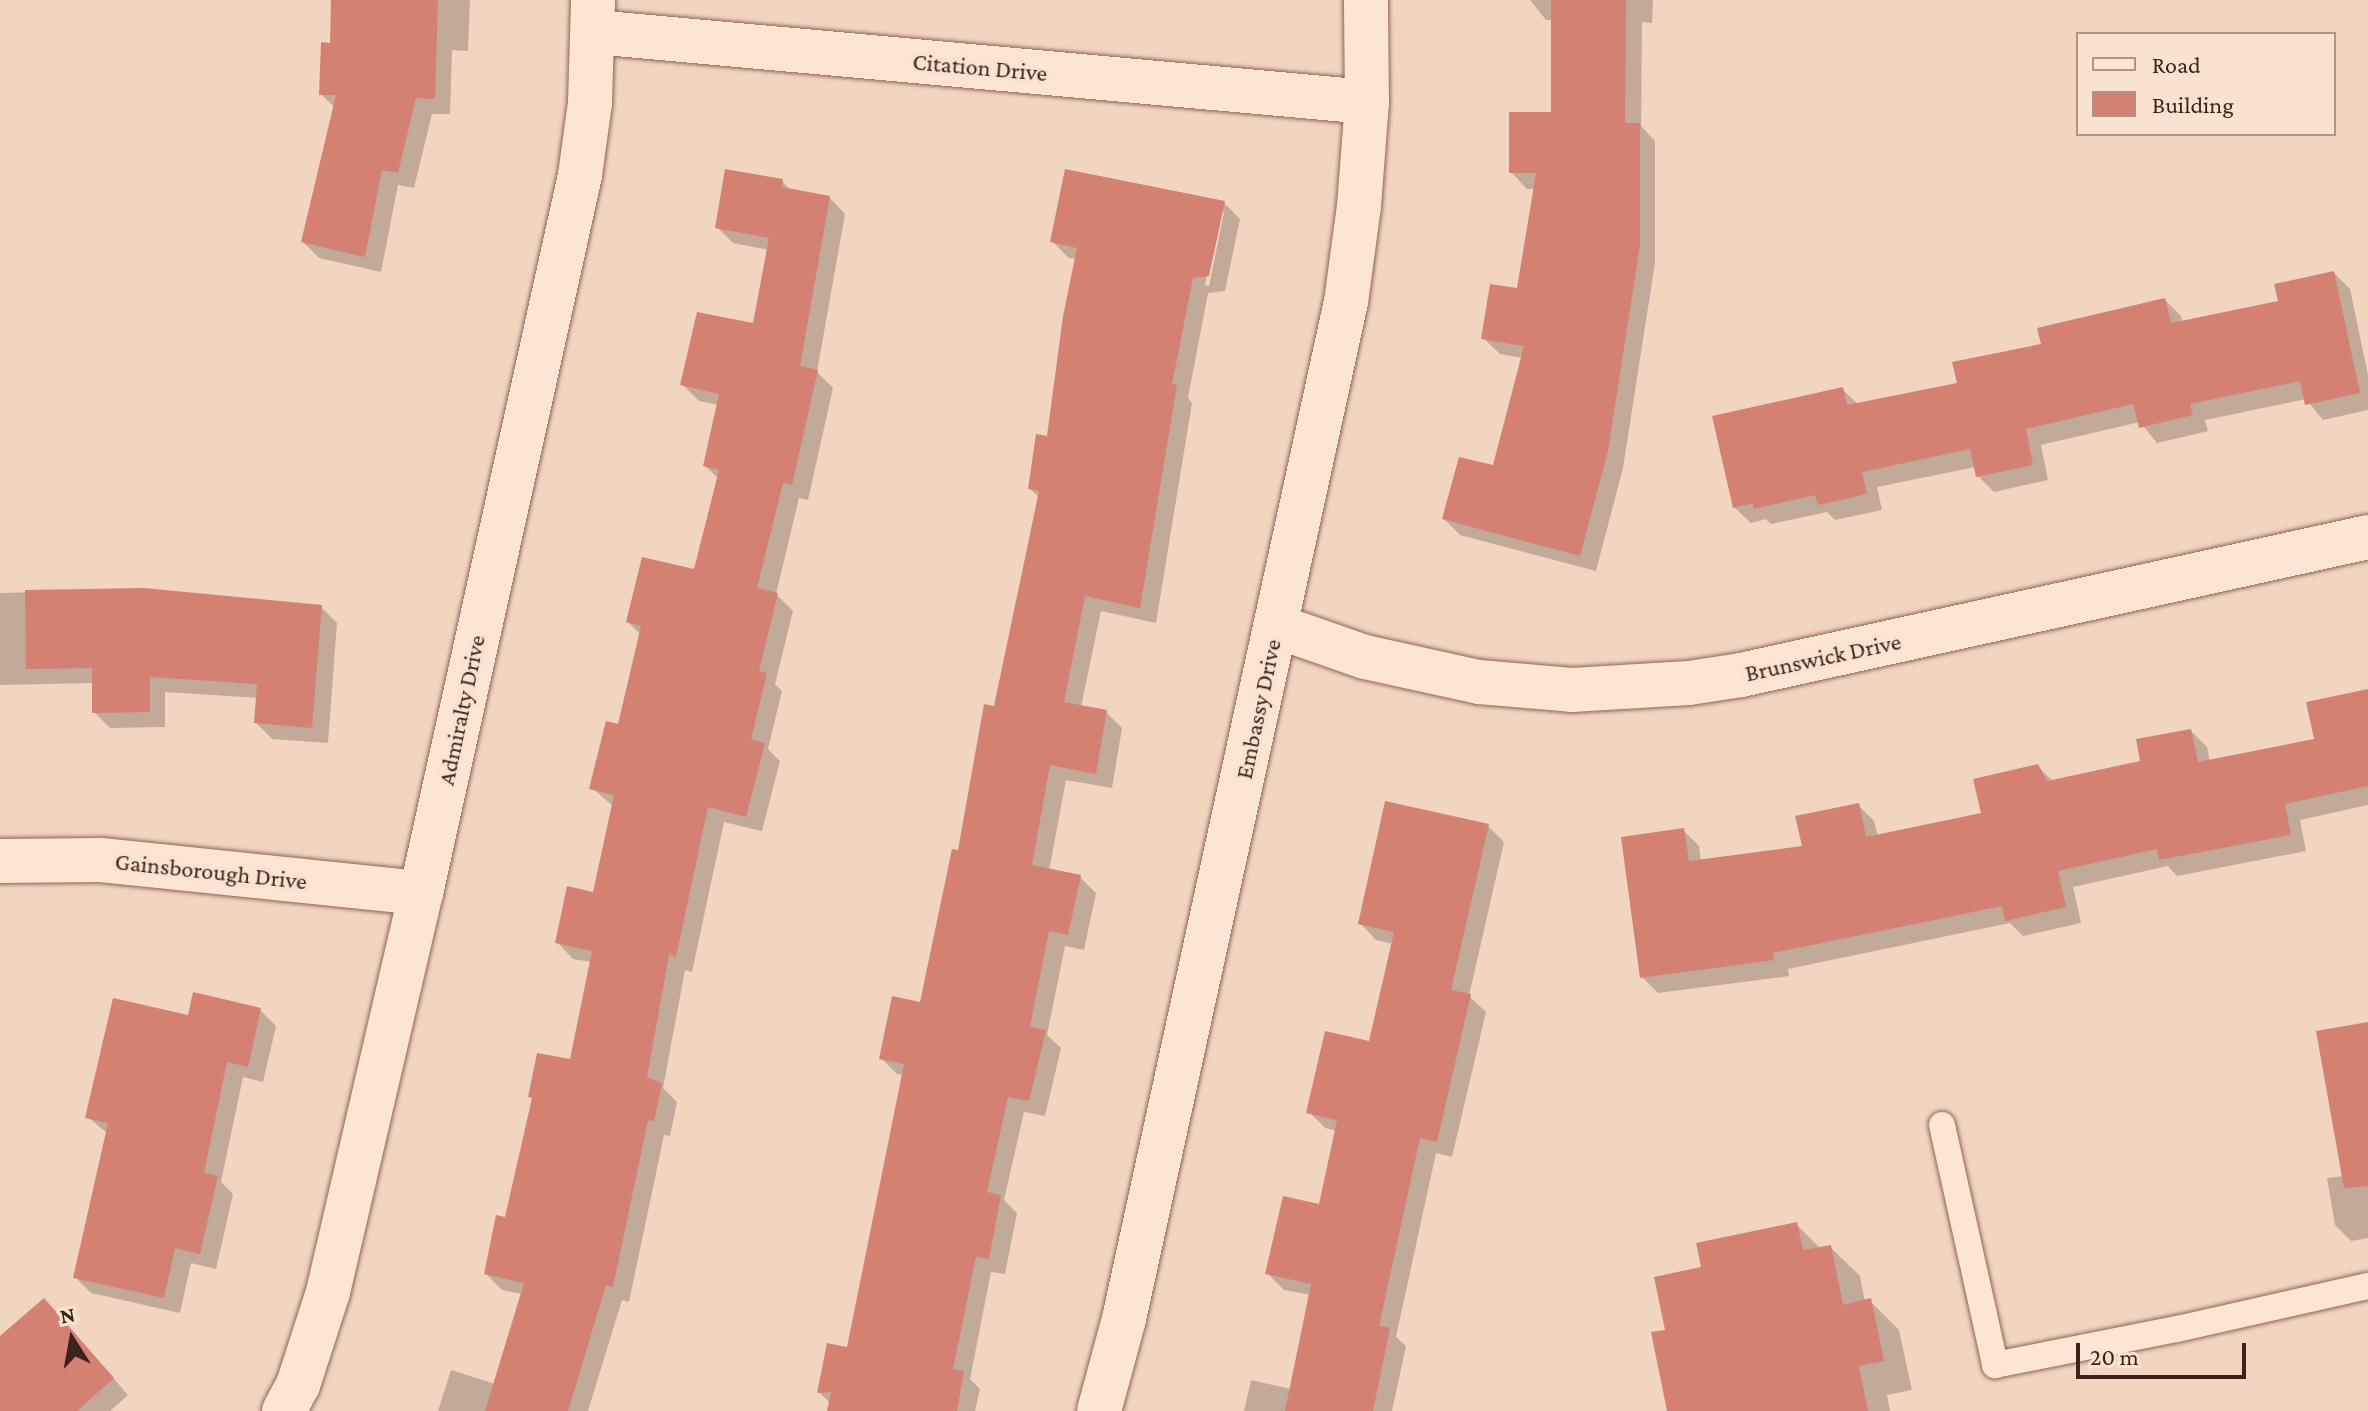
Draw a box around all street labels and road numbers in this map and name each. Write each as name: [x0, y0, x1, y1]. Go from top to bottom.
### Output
street label: Citation Drive: [911, 47, 1049, 87]
street label: Brunswick Drive: [1742, 626, 1904, 688]
street label: Admiralty Drive: [431, 632, 491, 788]
street label: Embassy Drive: [1229, 636, 1287, 782]
street label: Gainsborough Drive: [114, 847, 308, 895]

